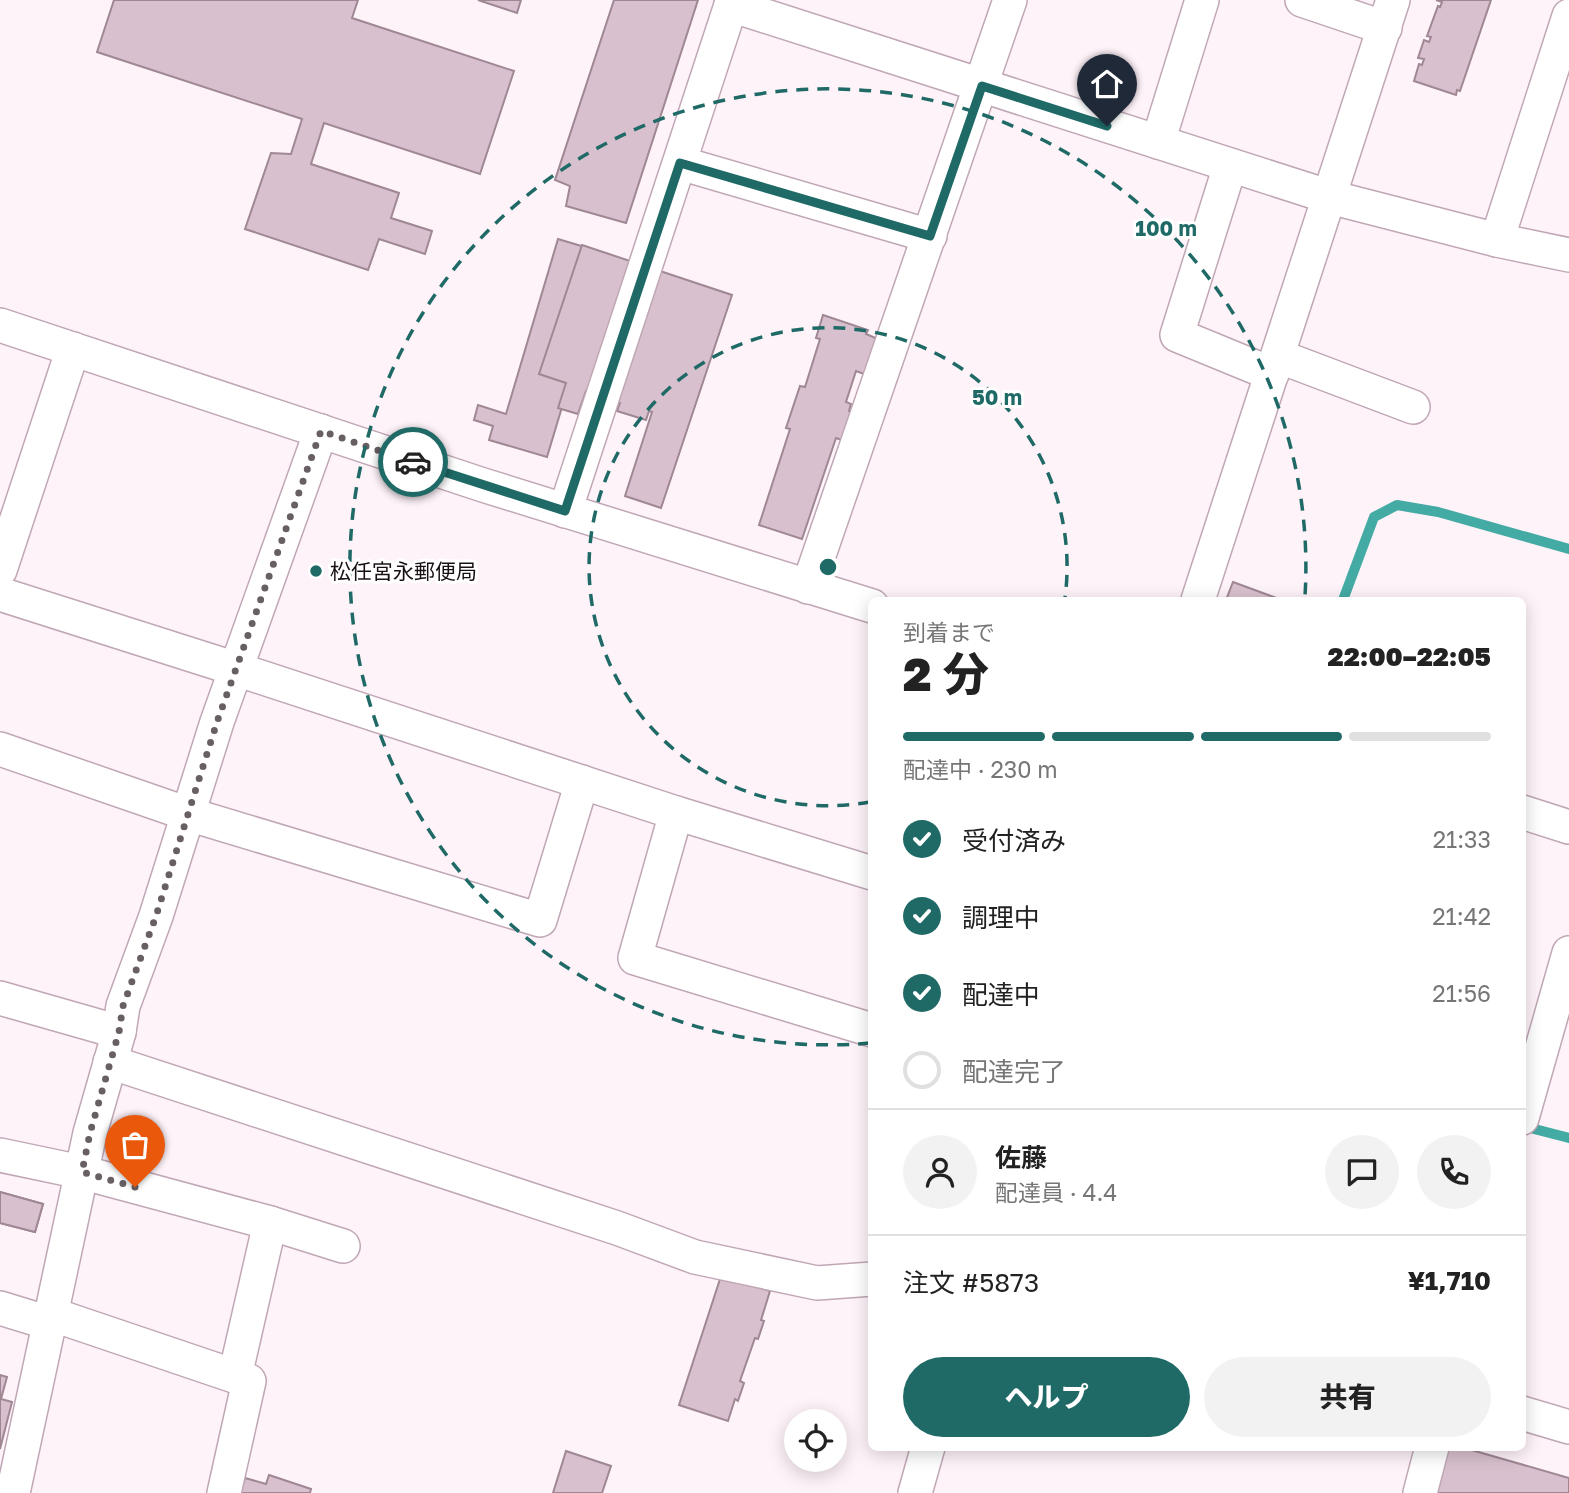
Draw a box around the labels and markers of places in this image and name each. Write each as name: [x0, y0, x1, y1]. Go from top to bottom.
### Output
pin: [1077, 54, 1137, 126]
centre of rings: [816, 555, 840, 579]
place label: 松任宮永郵便局: [330, 558, 477, 584]
marker: 松任宮永郵便局: [308, 563, 324, 579]
pin: [105, 1115, 165, 1187]

